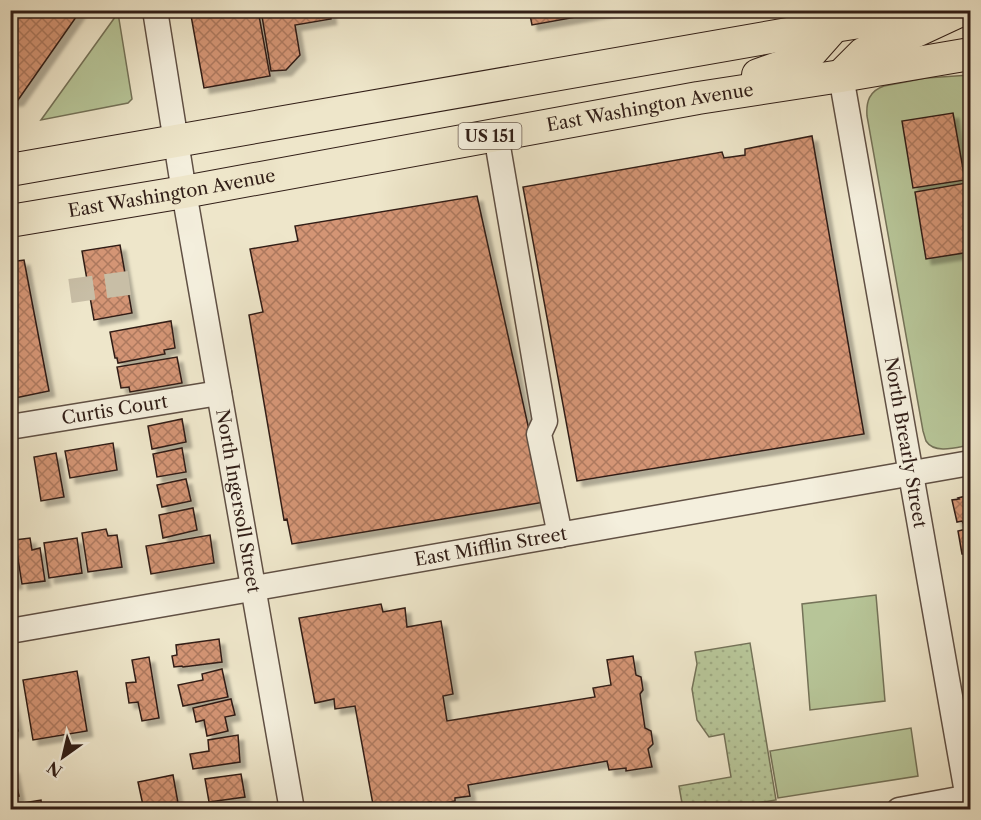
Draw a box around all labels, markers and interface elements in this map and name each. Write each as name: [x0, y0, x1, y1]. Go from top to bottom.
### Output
street label: East Washington Avenue: [545, 79, 755, 137]
road number: US 151: [458, 123, 522, 149]
street label: East Washington Avenue: [66, 165, 277, 222]
street label: North Brearly Street: [880, 355, 931, 530]
street label: Curtis Court: [60, 390, 170, 429]
street label: North Ingersoll Street: [211, 407, 265, 595]
street label: East Mifflin Street: [413, 523, 569, 571]
north arrow: [33, 727, 93, 787]
text: N: [43, 757, 66, 782]

